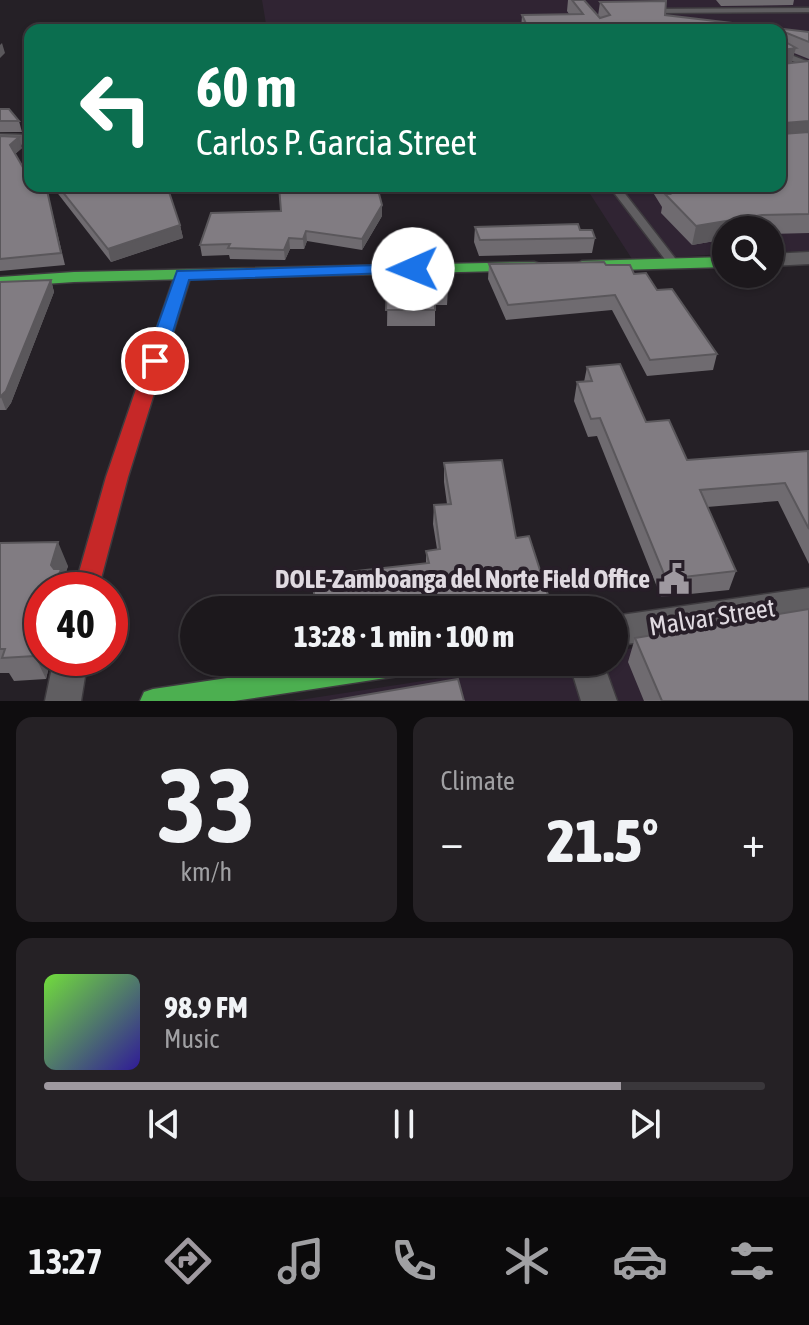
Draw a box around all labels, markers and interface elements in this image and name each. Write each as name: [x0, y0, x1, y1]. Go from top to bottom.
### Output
text: 60 m: [196, 55, 297, 119]
icon: left: [64, 56, 168, 160]
text: Carlos P. Garcia Street: [196, 121, 477, 163]
map controls: [712, 216, 784, 288]
button: search: [712, 216, 784, 288]
position arrow: [371, 227, 455, 311]
pin: [121, 327, 189, 395]
icon: arrive: [133, 339, 177, 383]
public building icon: DOLE-Zamboanga del Norte Field Office: [657, 562, 691, 596]
place label: DOLE-Zamboanga del Norte Field Office: [275, 564, 650, 594]
speed limit sign: 40: [24, 572, 128, 676]
street label: Malvar Street: [647, 592, 777, 642]
text: 13:28 · 1 min · 100 m: [294, 619, 514, 653]
text: 33: [157, 745, 255, 864]
text: Climate: [441, 766, 515, 796]
text: 21.5°: [547, 806, 659, 875]
text: −: [441, 816, 463, 866]
text: +: [742, 816, 765, 866]
text: km/h: [180, 857, 232, 887]
text: 98.9 FM: [164, 990, 248, 1024]
text: Music: [164, 1024, 219, 1054]
icon: previous: [142, 1102, 186, 1146]
icon: pause: [382, 1102, 426, 1146]
icon: next: [623, 1102, 667, 1146]
icon: directions: [160, 1233, 216, 1289]
icon: music: [273, 1233, 329, 1289]
icon: phone: [386, 1233, 442, 1289]
icon: climate: [499, 1233, 555, 1289]
icon: car: [612, 1233, 668, 1289]
icon: filters: [724, 1233, 780, 1289]
text: 13:27: [28, 1240, 103, 1282]

